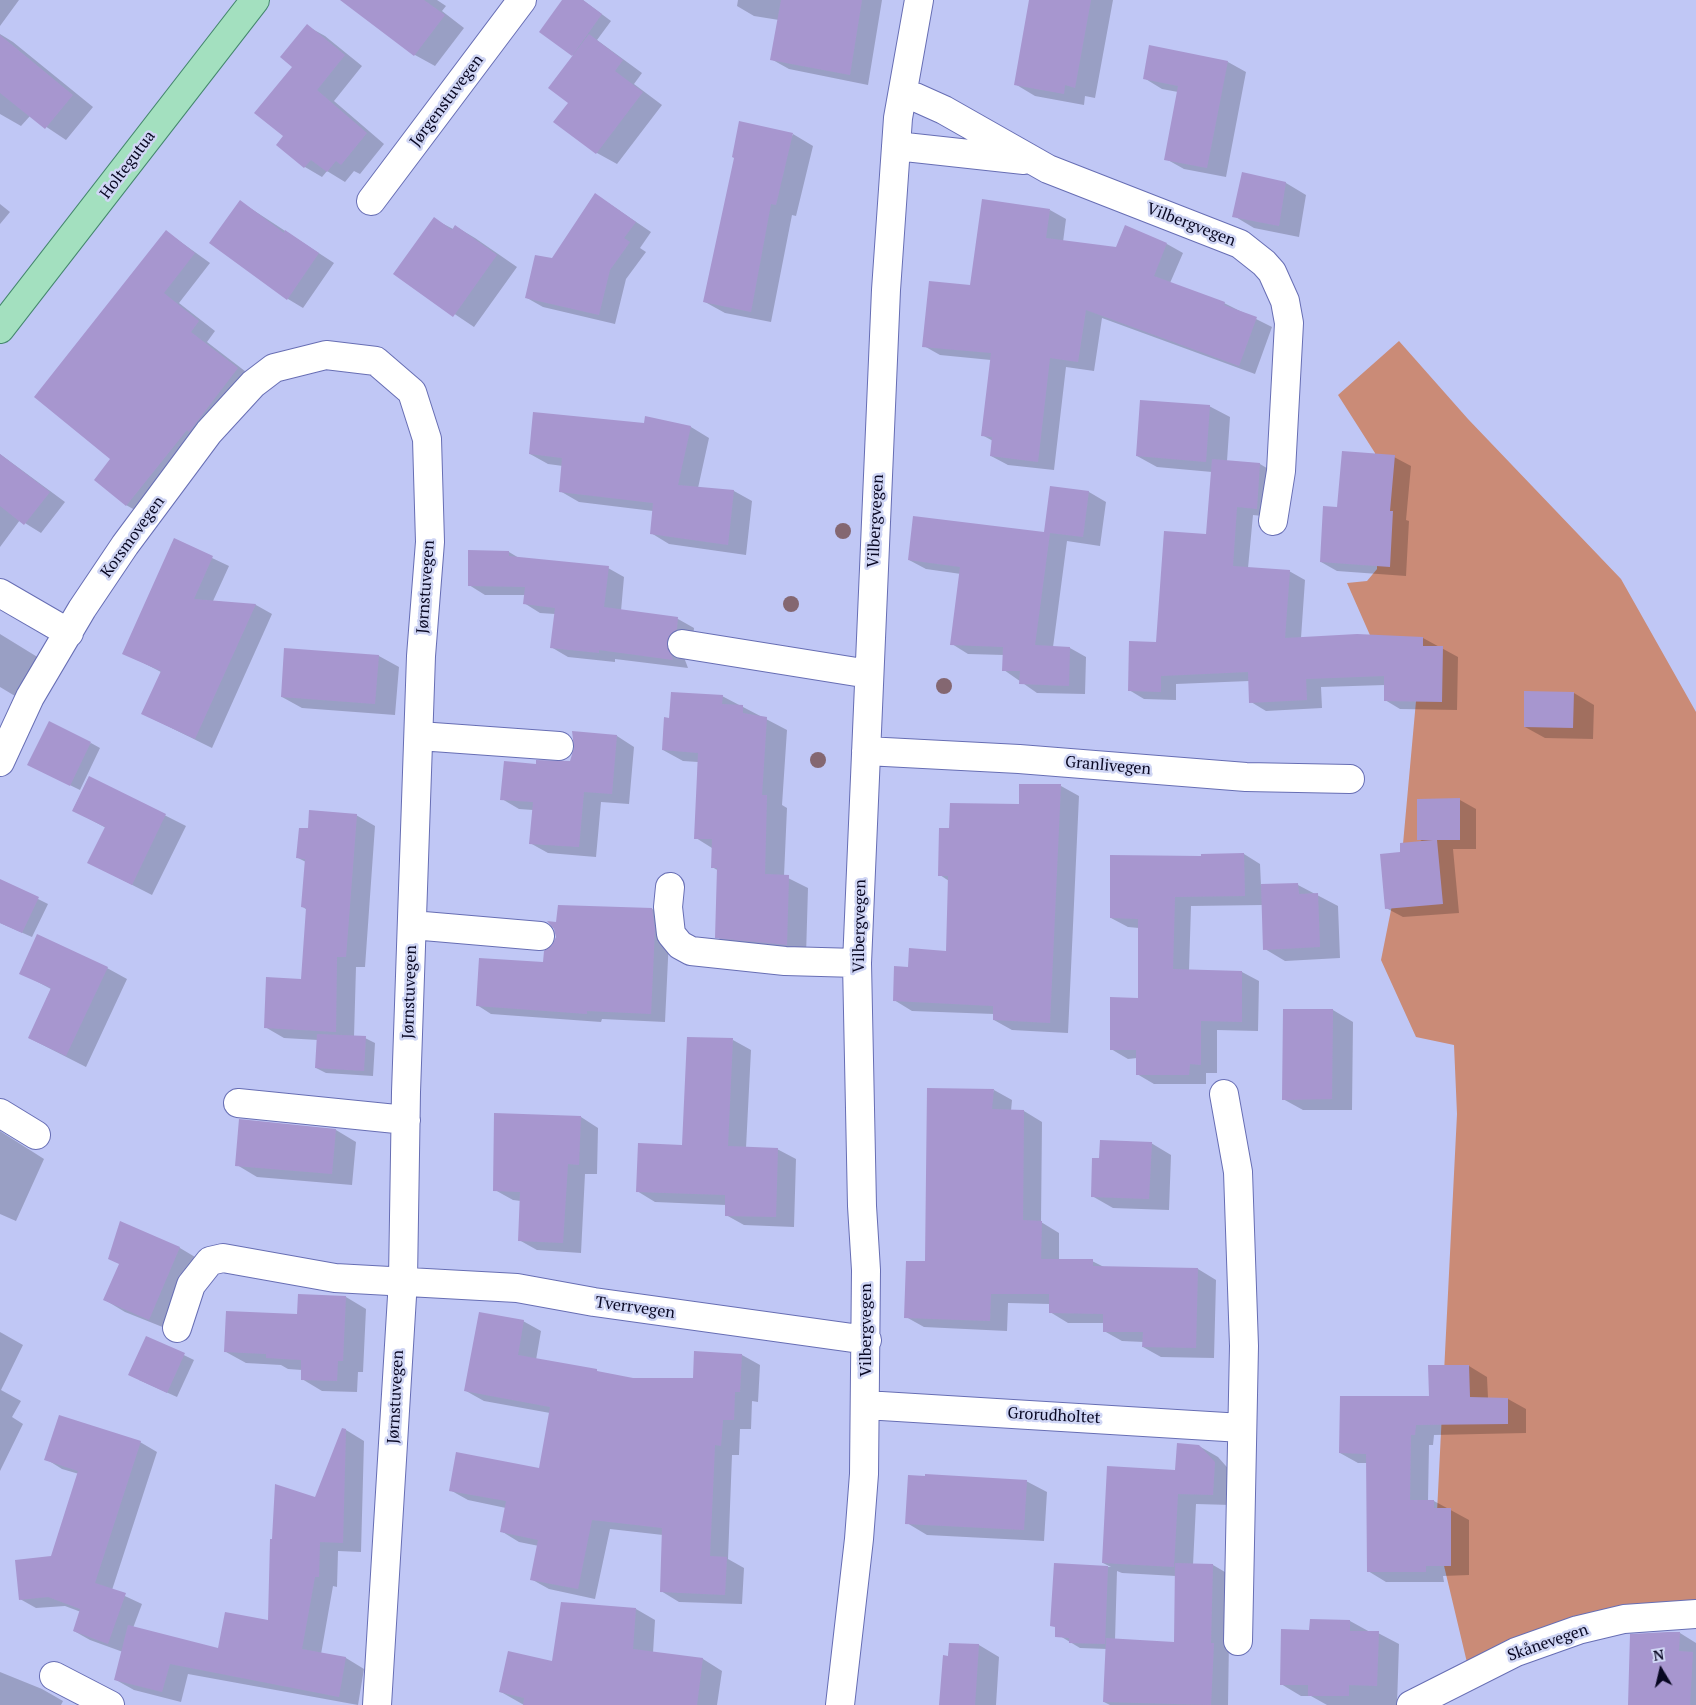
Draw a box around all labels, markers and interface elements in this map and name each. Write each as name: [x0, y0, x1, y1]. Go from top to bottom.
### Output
street label: Jørgenstuvegen: [406, 51, 488, 151]
street label: Holtegutua: [96, 127, 160, 203]
street label: Vilbergvegen: [1144, 199, 1238, 251]
street label: Vilbergvegen: [864, 474, 888, 568]
street label: Korsmovegen: [97, 493, 169, 581]
street label: Jørnstuvegen: [413, 540, 439, 634]
street label: Granlivegen: [1064, 753, 1152, 779]
street label: Vilbergvegen: [850, 879, 870, 973]
street label: Jørnstuvegen: [399, 945, 421, 1039]
street label: Vilbergvegen: [856, 1283, 876, 1377]
street label: Tverrvegen: [594, 1293, 676, 1323]
street label: Jørnstuvegen: [384, 1350, 408, 1444]
street label: Grorudholtet: [1007, 1404, 1101, 1428]
street label: Skånevegen: [1505, 1620, 1591, 1666]
text: N: [1652, 1644, 1665, 1665]
north arrow: [1636, 1645, 1686, 1695]

